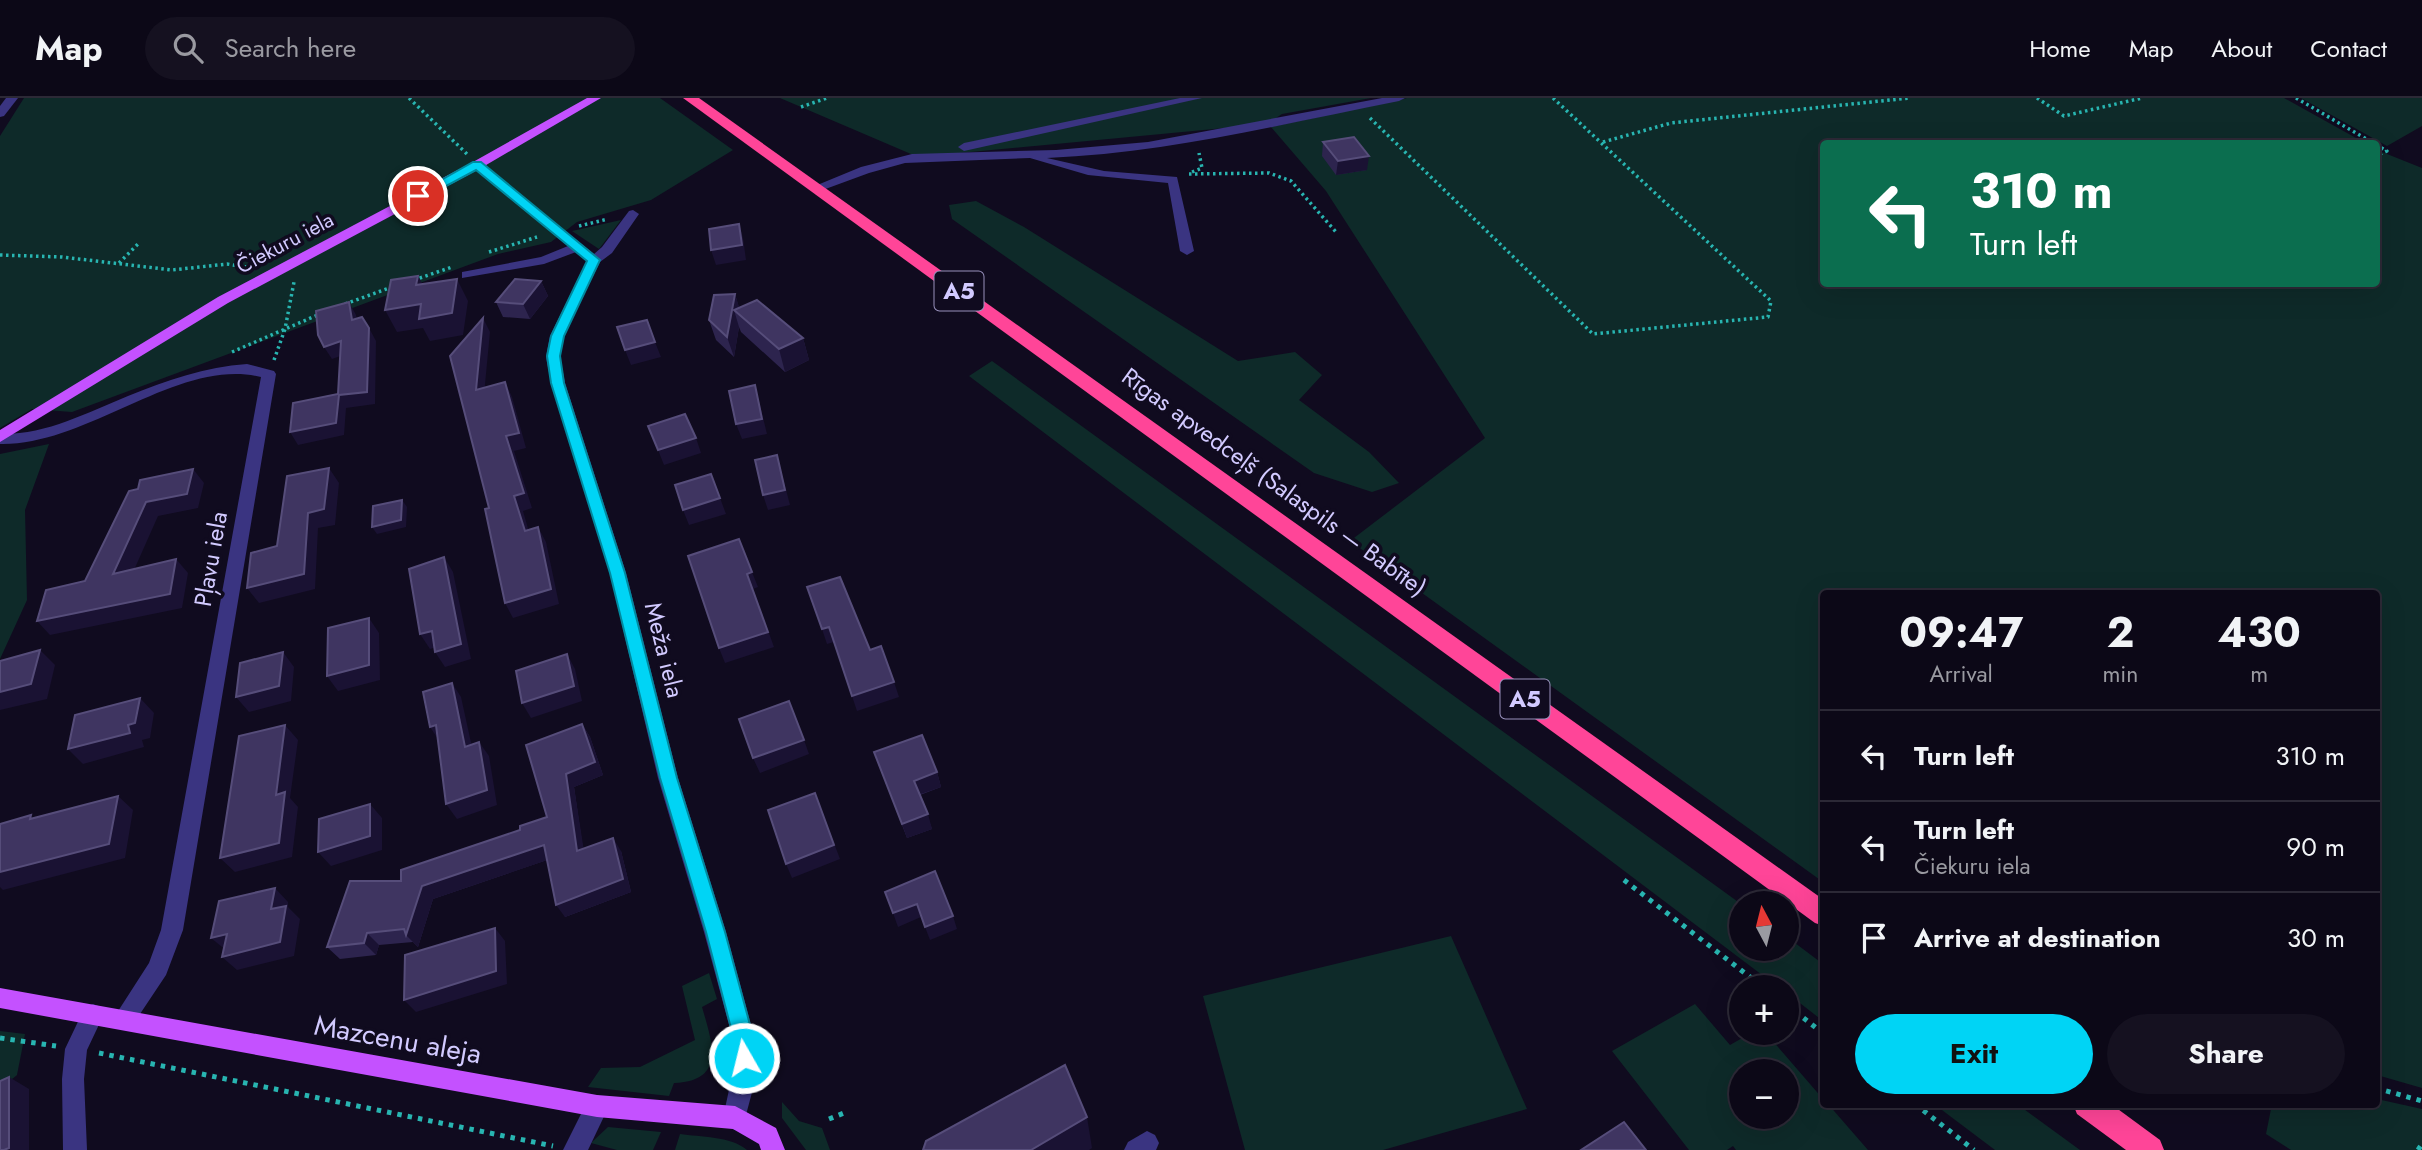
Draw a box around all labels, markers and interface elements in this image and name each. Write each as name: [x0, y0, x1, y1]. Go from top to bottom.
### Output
search box: [145, 17, 635, 80]
text: Map: [35, 25, 103, 72]
icon: search: [169, 29, 207, 67]
text: Search here: [225, 29, 356, 67]
text: Home: [2029, 31, 2091, 66]
text: Map: [2129, 31, 2173, 66]
text: About: [2211, 31, 2272, 66]
text: Contact: [2310, 31, 2387, 66]
text: 310 m: [1970, 156, 2113, 226]
pin: [388, 166, 448, 226]
icon: left: [1855, 168, 1946, 259]
icon: arrive: [399, 177, 437, 215]
street label: Čiekuru iela: [231, 205, 339, 281]
text: Turn left: [1970, 221, 2077, 267]
road number: A5: [934, 272, 984, 310]
street label: Rīgas apvedceļš (Salaspils — Babīte): [1115, 359, 1434, 604]
street label: Pļavu iela: [185, 509, 236, 609]
street label: Meža iela: [636, 598, 693, 701]
text: 09:47: [1899, 602, 2023, 663]
text: 2: [2107, 602, 2134, 663]
text: 430: [2218, 602, 2301, 663]
text: Arrival: [1930, 657, 1993, 691]
text: min: [2102, 657, 2138, 691]
text: m: [2250, 657, 2268, 691]
road number: A5: [1500, 680, 1550, 719]
icon: left: [1855, 737, 1893, 775]
text: Turn left: [1914, 737, 2014, 775]
text: 310 m: [2275, 737, 2345, 775]
text: Turn left: [1914, 811, 2014, 849]
icon: left: [1855, 828, 1893, 866]
text: 90 m: [2286, 828, 2345, 866]
text: Čiekuru iela: [1914, 849, 2031, 883]
north arrow: [1729, 891, 1799, 961]
map controls: [1729, 891, 1799, 1129]
icon: arrive: [1855, 919, 1893, 957]
text: Arrive at destination: [1914, 919, 2161, 957]
text: 30 m: [2287, 919, 2345, 957]
button: +: [1729, 975, 1799, 1045]
street label: Mazcenu aleja: [311, 1005, 485, 1074]
button: Exit: [1855, 1014, 2093, 1094]
button: Share: [2107, 1014, 2345, 1094]
position arrow: [707, 1021, 781, 1095]
button: −: [1729, 1059, 1799, 1129]

